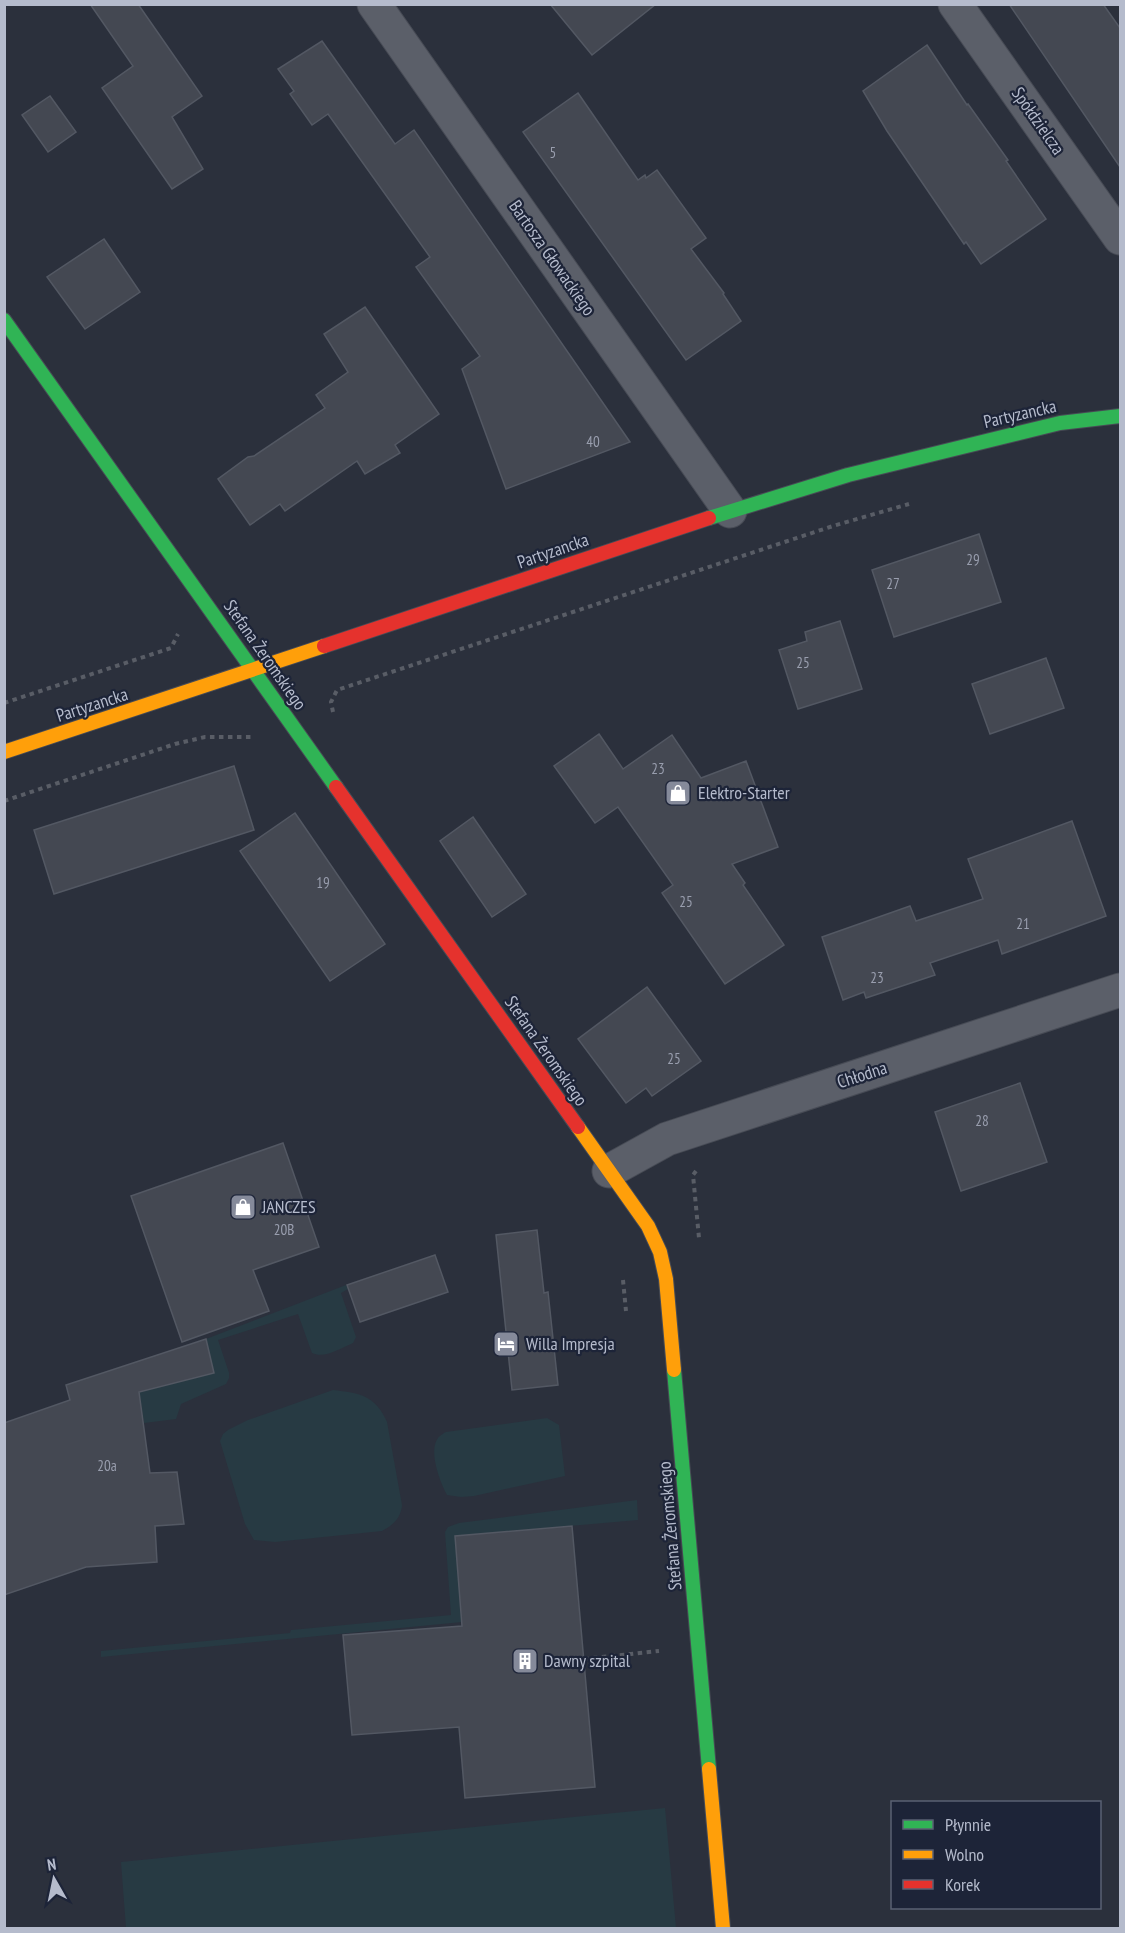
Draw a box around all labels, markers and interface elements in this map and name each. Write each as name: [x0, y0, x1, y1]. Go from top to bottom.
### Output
street label: Spółdzielcza: [1007, 82, 1070, 159]
house number: 5: [550, 143, 556, 162]
street label: Bartosza Głowackiego: [504, 195, 601, 320]
street label: Partyzancka: [981, 394, 1058, 433]
house number: 40: [586, 432, 600, 451]
street label: Partyzancka: [514, 528, 592, 573]
house number: 29: [966, 550, 980, 569]
house number: 27: [886, 574, 900, 593]
street label: Stefana Żeromskiego: [219, 595, 312, 714]
house number: 25: [796, 653, 810, 672]
street label: Partyzancka: [53, 682, 131, 727]
house number: 23: [651, 759, 665, 778]
shop icon: Elektro-Starter: [663, 778, 693, 808]
place label: Elektro-Starter: [698, 781, 790, 804]
house number: 19: [316, 873, 330, 892]
house number: 25: [679, 892, 693, 911]
house number: 21: [1016, 914, 1030, 933]
house number: 23: [870, 968, 884, 987]
street label: Stefana Żeromskiego: [500, 991, 593, 1110]
house number: 25: [667, 1049, 681, 1068]
street label: Chłodna: [834, 1056, 890, 1093]
house number: 28: [975, 1111, 989, 1130]
shop icon: JANCZES: [228, 1192, 258, 1222]
place label: JANCZES: [261, 1195, 316, 1218]
house number: 20B: [274, 1220, 294, 1239]
hotel icon: Willa Impresja: [491, 1329, 521, 1359]
place label: Willa Impresja: [526, 1332, 615, 1355]
house number: 20a: [97, 1456, 117, 1475]
street label: Stefana Żeromskiego: [652, 1460, 687, 1591]
building icon: Dawny szpital: [510, 1646, 540, 1676]
place label: Dawny szpital: [544, 1649, 631, 1672]
legend: [891, 1801, 1101, 1909]
text: Płynnie: [945, 1813, 991, 1836]
text: Wolno: [945, 1843, 984, 1866]
north arrow: [24, 1849, 84, 1909]
text: N: [46, 1854, 57, 1875]
text: Korek: [945, 1873, 980, 1896]

